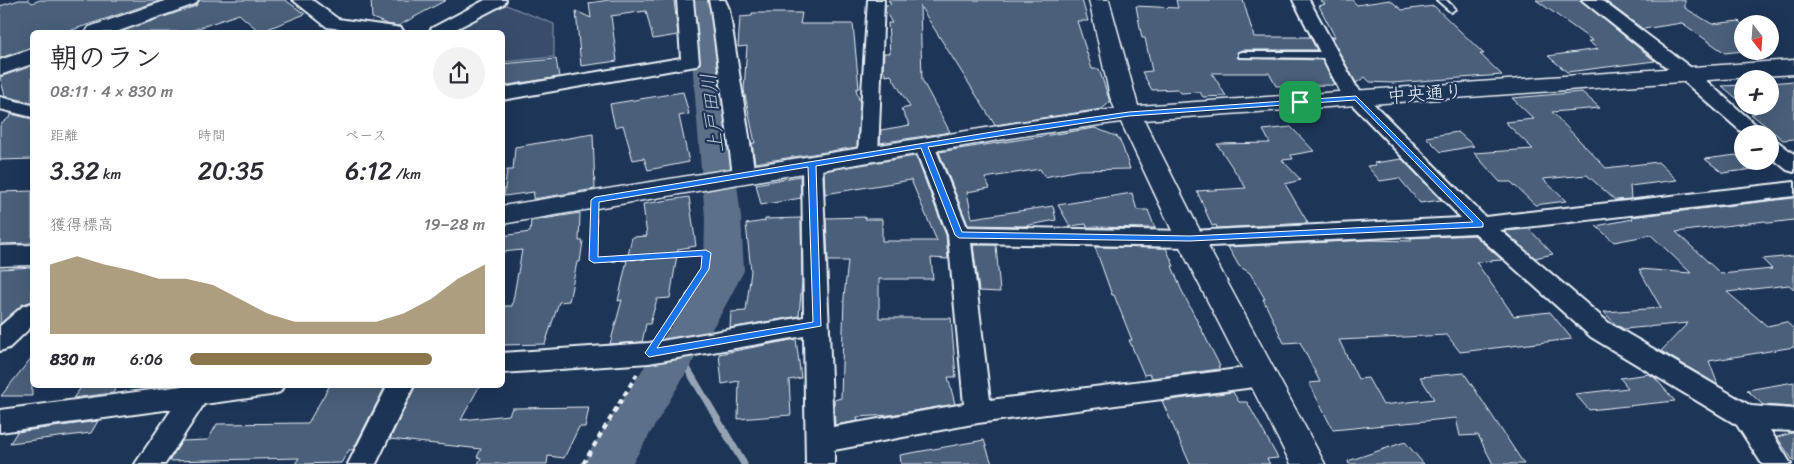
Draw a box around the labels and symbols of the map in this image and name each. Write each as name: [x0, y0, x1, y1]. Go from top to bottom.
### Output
north arrow: [1734, 15, 1779, 60]
water label: 上戸田川: [691, 71, 734, 155]
street label: 中央通り: [1386, 74, 1464, 113]
pin: [1279, 81, 1321, 123]

